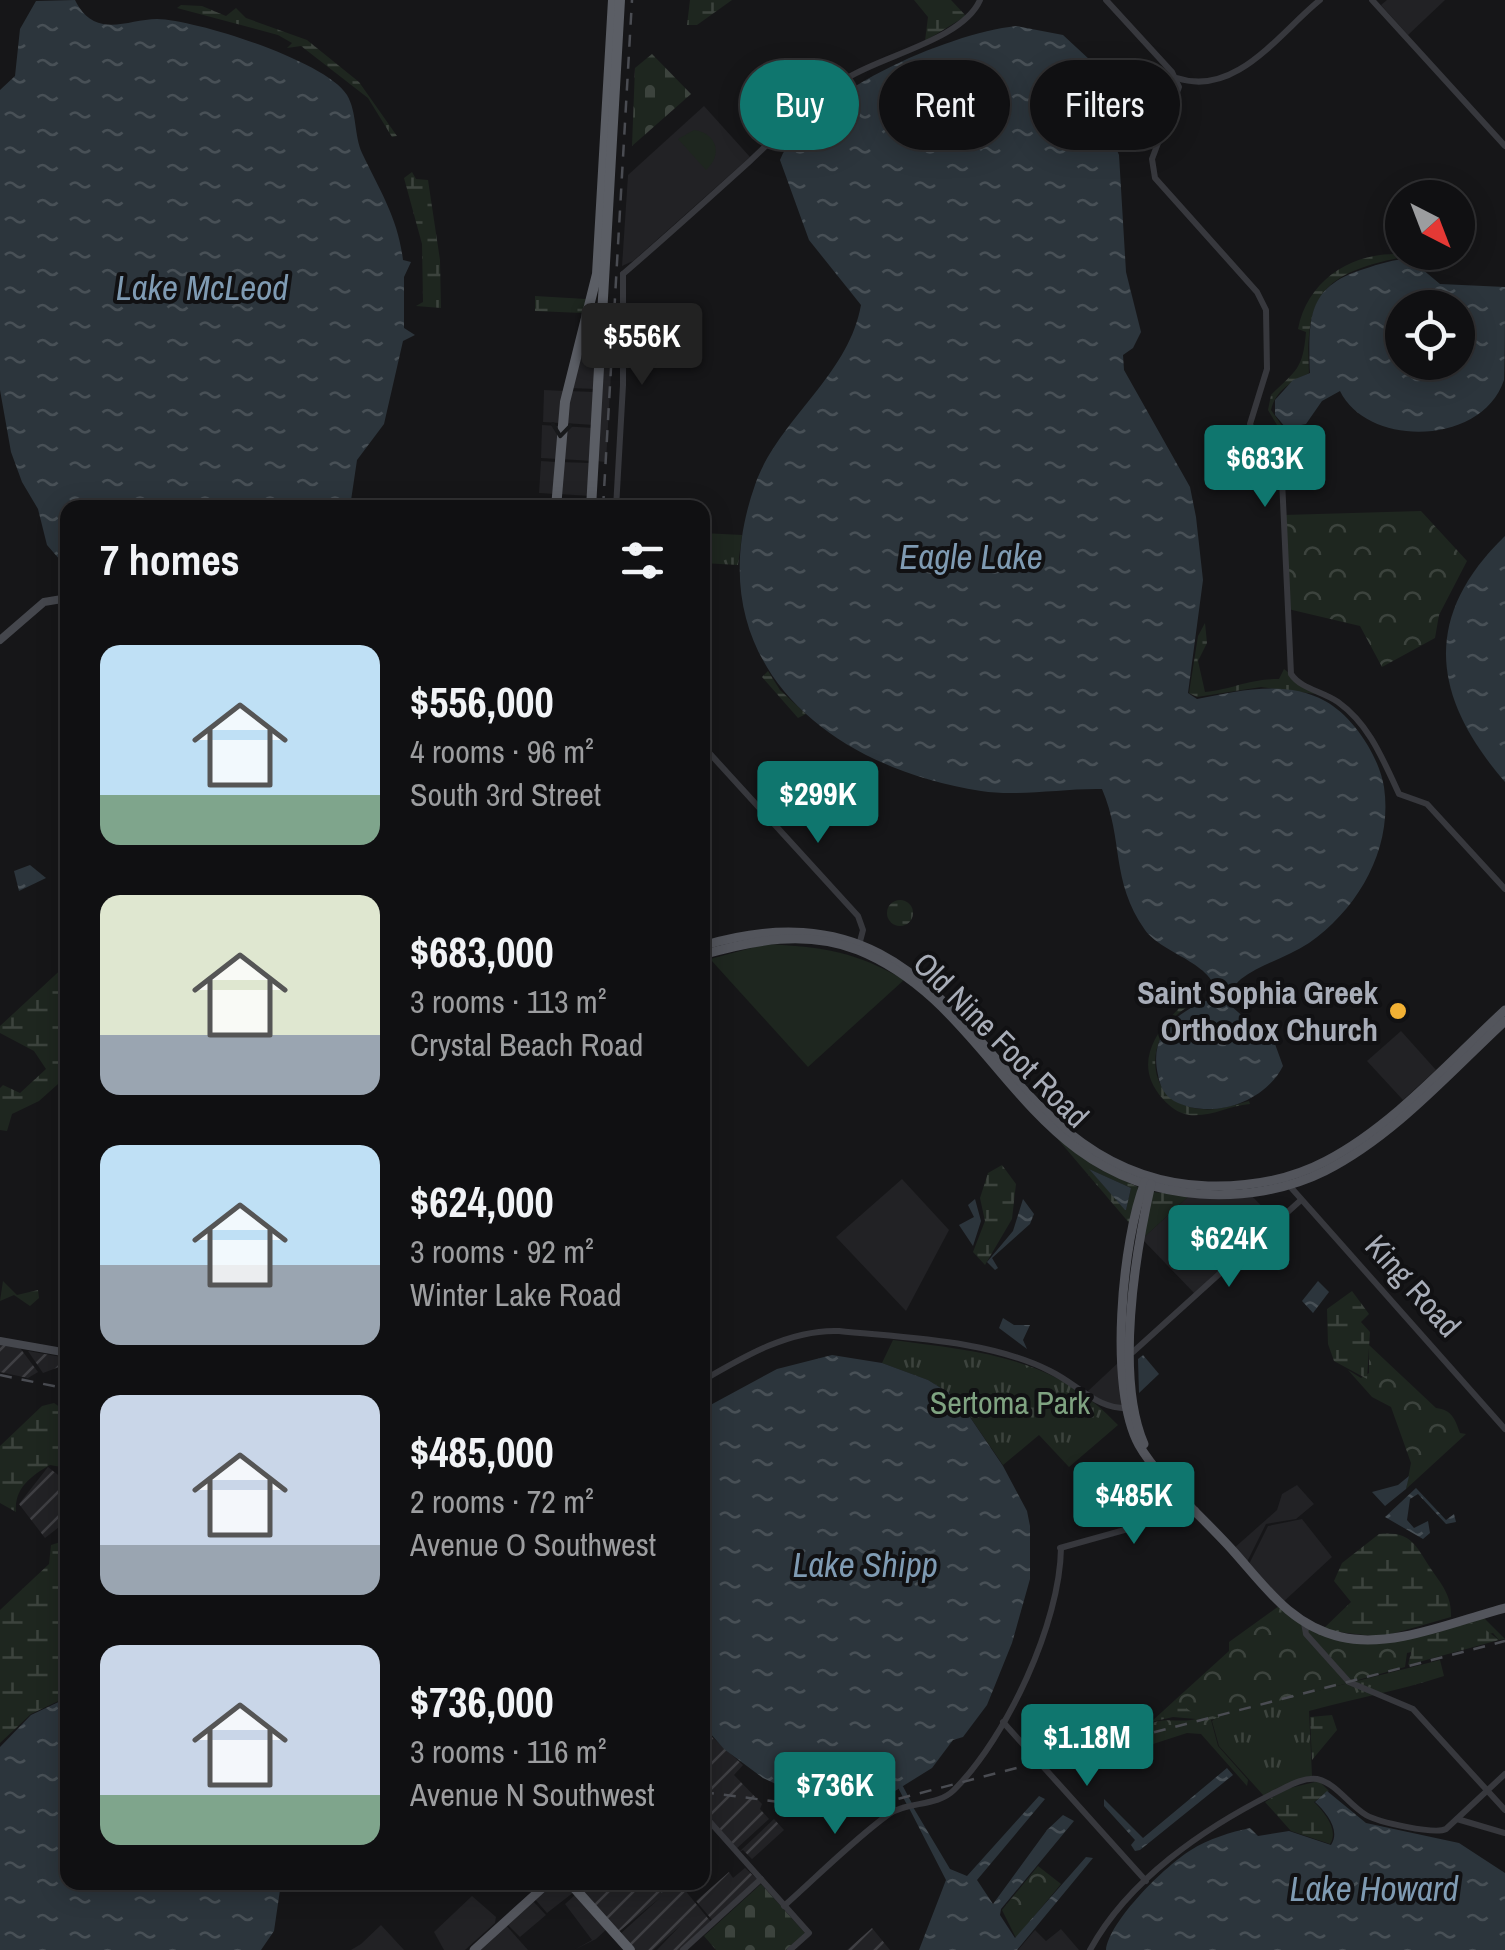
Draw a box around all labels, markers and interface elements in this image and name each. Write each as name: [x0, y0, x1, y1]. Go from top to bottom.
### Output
chip: Buy: [740, 60, 859, 150]
chip: Rent: [879, 60, 1010, 150]
chip: Filters: [1030, 60, 1180, 150]
north arrow: [1385, 180, 1475, 270]
map controls: [1385, 180, 1475, 380]
water label: Lake McLeod: [116, 264, 289, 311]
button: locate: [1385, 290, 1475, 380]
pin: $556K: [572, 303, 712, 388]
text: $556K: [603, 314, 681, 357]
one-way arrow: [551, 422, 572, 438]
pin: $683K: [1195, 425, 1335, 510]
text: $683K: [1226, 436, 1304, 479]
text: 7 homes: [100, 532, 240, 588]
icon: filters: [615, 533, 670, 588]
water label: Eagle Lake: [899, 533, 1043, 580]
text: $556,000: [410, 674, 554, 730]
icon: home: [180, 685, 300, 805]
text: 4 rooms · 96 m²: [410, 730, 594, 773]
pin: $299K: [748, 761, 888, 846]
text: $299K: [779, 772, 857, 815]
text: South 3rd Street: [410, 773, 601, 816]
text: $683,000: [410, 924, 554, 980]
icon: home: [180, 935, 300, 1055]
street label: Old Nine Foot Road: [904, 942, 1099, 1137]
place label: Saint Sophia Greek Orthodox Church: [1137, 971, 1378, 1051]
text: 3 rooms · 113 m²: [410, 980, 606, 1023]
marker: Saint Sophia Greek Orthodox Church: [1387, 1000, 1409, 1022]
text: Crystal Beach Road: [410, 1023, 643, 1066]
text: $624,000: [410, 1174, 554, 1230]
icon: home: [180, 1185, 300, 1305]
pin: $624K: [1159, 1205, 1299, 1290]
text: $624K: [1190, 1216, 1268, 1259]
street label: King Road: [1356, 1225, 1471, 1346]
text: 3 rooms · 92 m²: [410, 1230, 594, 1273]
text: Winter Lake Road: [410, 1273, 622, 1316]
park label: Sertoma Park: [930, 1381, 1091, 1424]
text: $485,000: [410, 1424, 554, 1480]
icon: home: [180, 1435, 300, 1555]
pin: $485K: [1064, 1462, 1204, 1547]
text: $485K: [1095, 1473, 1173, 1516]
text: 2 rooms · 72 m²: [410, 1480, 594, 1523]
text: Avenue O Southwest: [410, 1523, 656, 1566]
water label: Lake Shipp: [792, 1541, 938, 1588]
text: $736,000: [410, 1674, 554, 1730]
icon: home: [180, 1685, 300, 1805]
pin: $1.18M: [1006, 1704, 1168, 1789]
text: $1.18M: [1043, 1715, 1131, 1758]
text: 3 rooms · 116 m²: [410, 1730, 606, 1773]
pin: $736K: [765, 1752, 905, 1837]
text: $736K: [796, 1763, 874, 1806]
text: Avenue N Southwest: [410, 1773, 655, 1816]
water label: Lake Howard: [1289, 1865, 1460, 1912]

